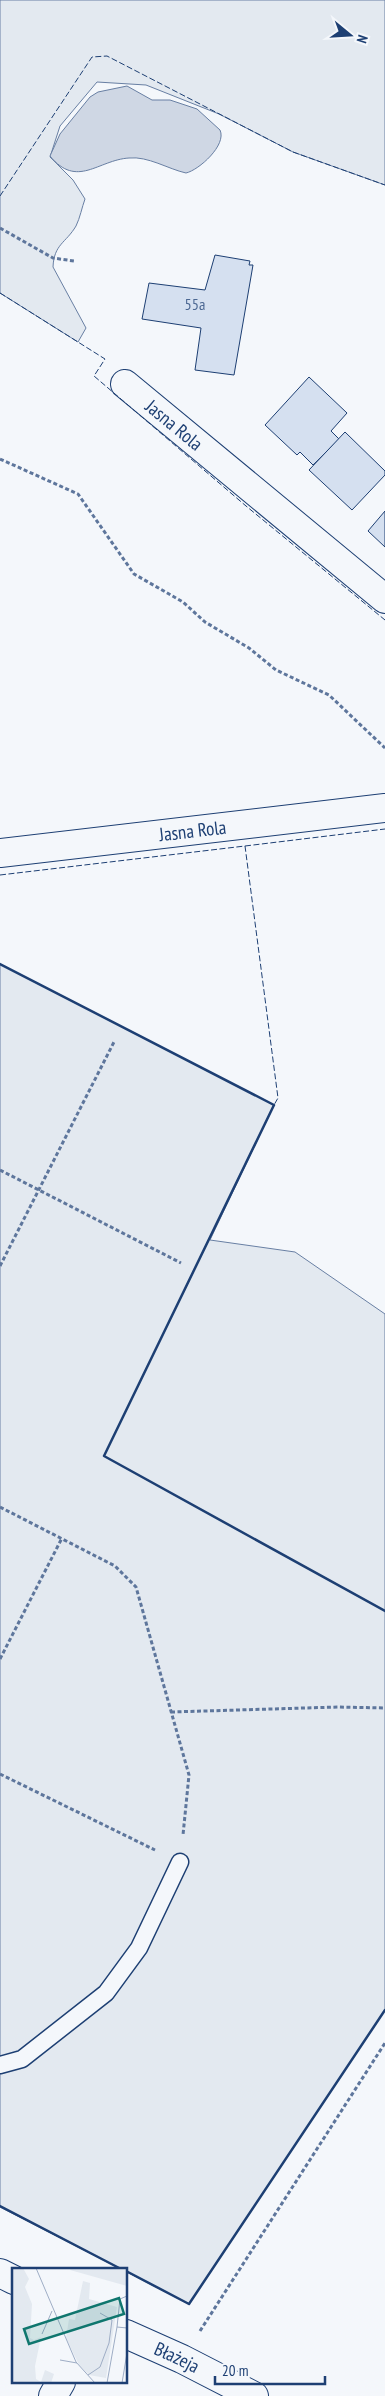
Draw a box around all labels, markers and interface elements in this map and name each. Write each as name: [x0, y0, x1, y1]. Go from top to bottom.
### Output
north arrow: [325, 10, 375, 60]
text: N: [353, 33, 372, 45]
house number: 55a: [185, 294, 205, 314]
street label: Jasna Rola: [140, 393, 208, 455]
street label: Jasna Rola: [157, 815, 227, 846]
inset map: [12, 2268, 128, 2384]
street label: Błażeja: [151, 2336, 204, 2378]
scale bar: [215, 2354, 325, 2386]
text: 20 m: [222, 2361, 248, 2380]

